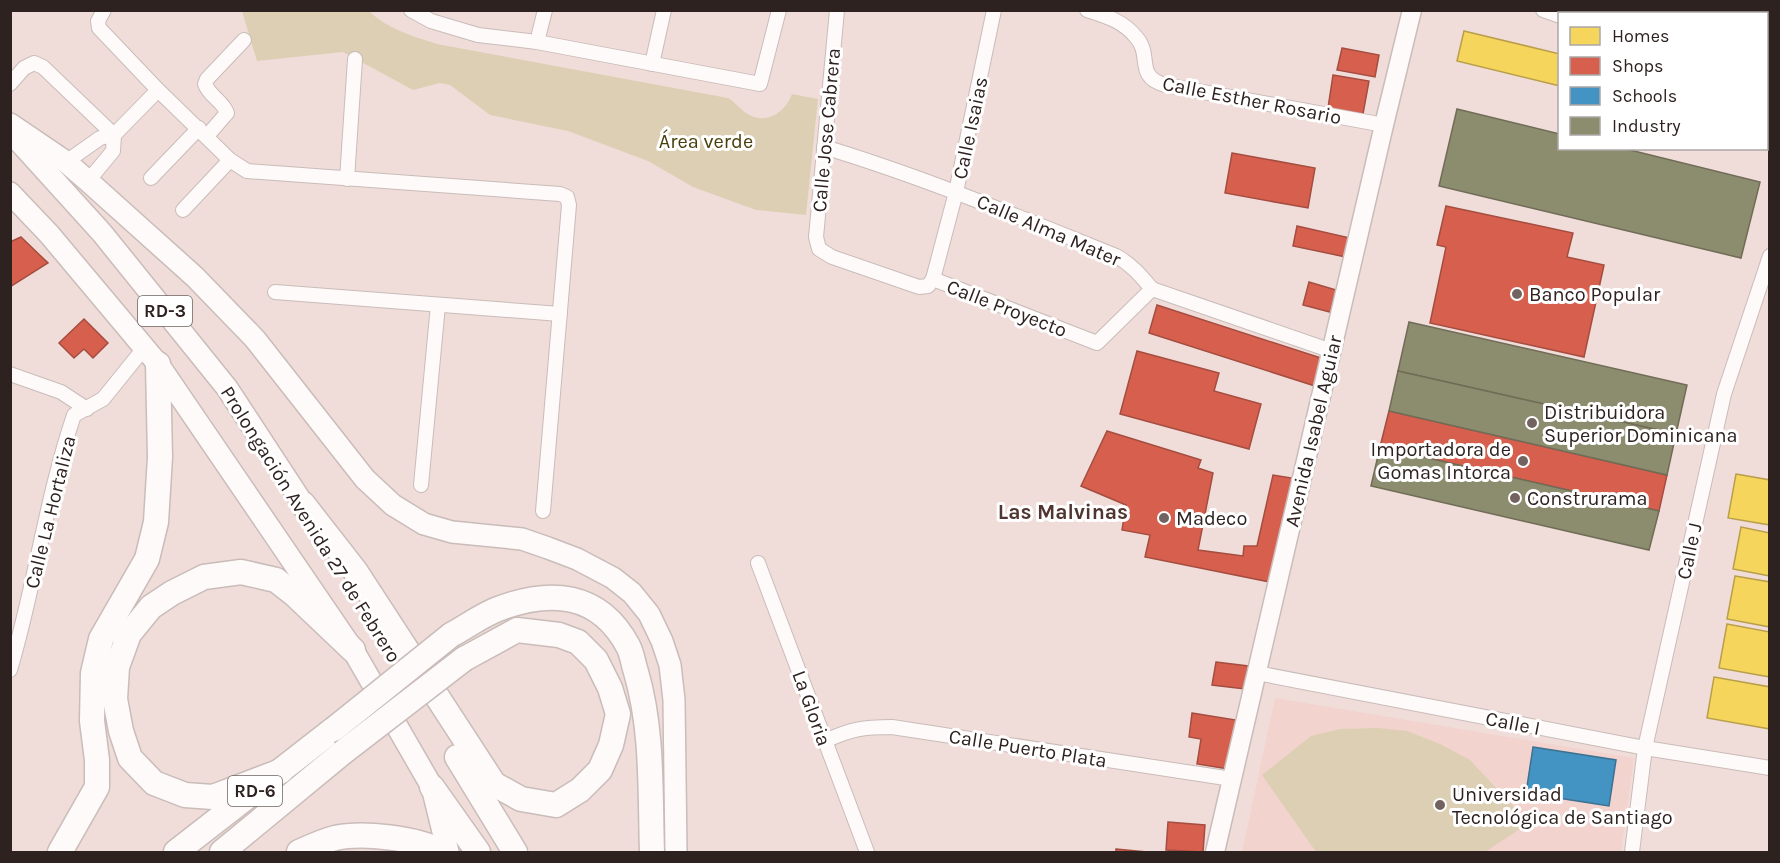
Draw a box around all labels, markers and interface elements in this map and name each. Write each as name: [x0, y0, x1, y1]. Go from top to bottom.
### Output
legend: [1558, 12, 1768, 150]
text: Homes: [1612, 25, 1669, 47]
street label: Calle Jose Cabrera: [808, 47, 845, 213]
text: Shops: [1612, 55, 1664, 77]
street label: Calle Esther Rosario: [1160, 72, 1343, 129]
street label: Calle Isaias: [948, 75, 993, 181]
text: Schools: [1612, 85, 1677, 107]
text: Industry: [1612, 115, 1681, 137]
park label: Área verde: [659, 129, 753, 153]
street label: Calle Alma Mater: [973, 190, 1125, 271]
street label: Calle Proyecto: [943, 275, 1070, 342]
place label: Banco Popular: [1529, 283, 1661, 306]
marker: Banco Popular: [1510, 287, 1524, 301]
road number: RD-3: [138, 296, 192, 326]
street label: Avenida Isabel Aguiar: [1280, 332, 1347, 529]
street label: Prolongación Avenida 27 de Febrero: [216, 382, 406, 667]
place label: Distribuidora Superior Dominicana: [1544, 401, 1738, 447]
marker: Distribuidora Superior Dominicana: [1525, 416, 1539, 430]
street label: Calle La Hortaliza: [20, 433, 81, 591]
place label: Importadora de Gomas Intorca: [1370, 438, 1511, 484]
marker: Importadora de Gomas Intorca: [1516, 454, 1530, 468]
place label: Construrama: [1527, 487, 1648, 510]
marker: Construrama: [1508, 491, 1522, 505]
district label: Las Malvinas: [998, 500, 1128, 524]
place label: Madeco: [1176, 507, 1247, 530]
marker: Madeco: [1157, 511, 1171, 525]
street label: Calle J: [1672, 521, 1707, 582]
street label: La Gloria: [787, 667, 836, 749]
street label: Calle I: [1484, 707, 1542, 740]
street label: Calle Puerto Plata: [947, 725, 1109, 772]
road number: RD-6: [228, 776, 282, 806]
place label: Universidad Tecnológica de Santiago: [1452, 783, 1673, 829]
marker: Universidad Tecnológica de Santiago: [1433, 798, 1447, 812]

